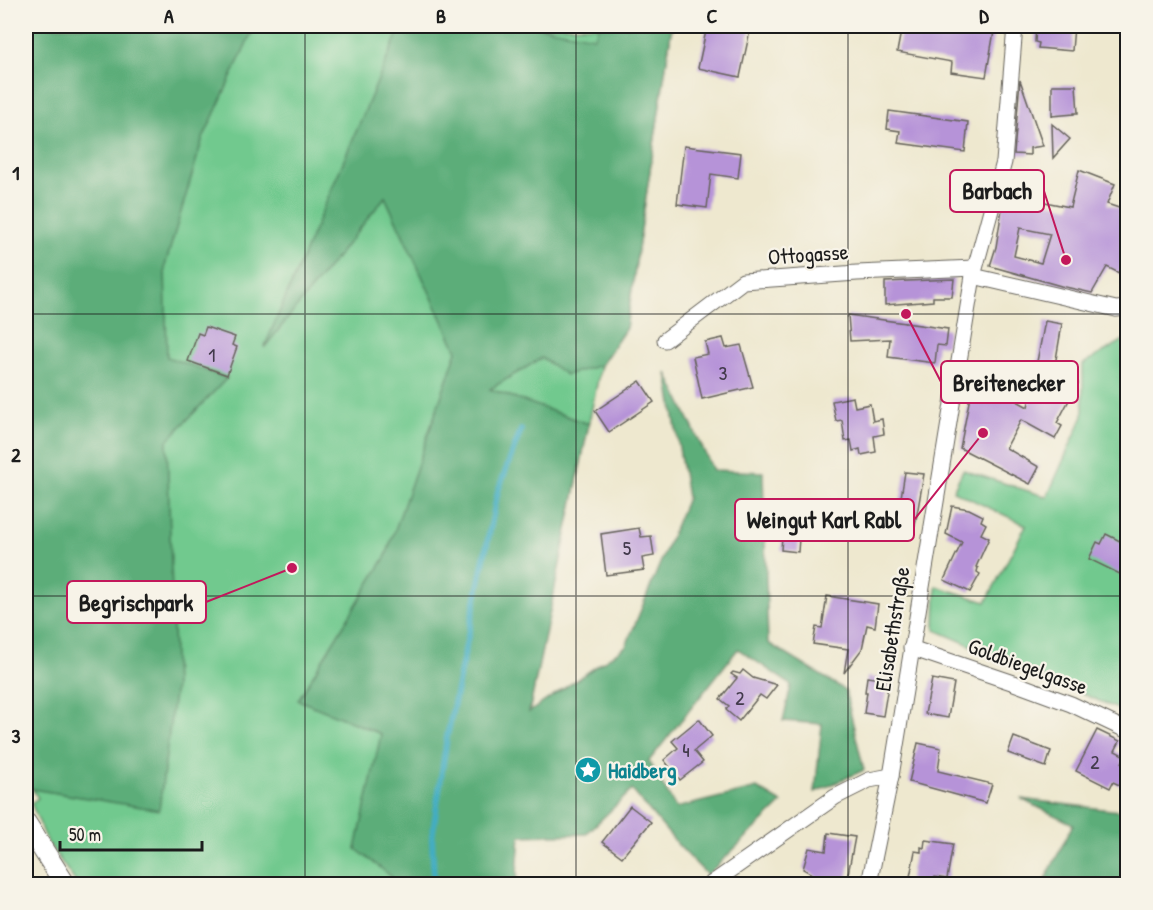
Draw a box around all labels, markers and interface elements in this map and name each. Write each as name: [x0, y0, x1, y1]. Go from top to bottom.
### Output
text: A: [164, 2, 174, 29]
text: B: [436, 2, 446, 29]
text: C: [707, 2, 718, 29]
text: D: [979, 2, 989, 29]
text: 1: [12, 159, 20, 186]
callout: Barbach: [950, 170, 1044, 212]
text: Barbach: [962, 174, 1032, 206]
street label: Ottogasse: [767, 236, 849, 272]
house number: 1: [208, 341, 216, 368]
house number: 3: [719, 359, 728, 386]
callout: Breitenecker: [941, 361, 1078, 403]
text: Breitenecker: [953, 366, 1066, 398]
text: 2: [11, 441, 21, 468]
callout: Weingut Karl Rabl: [735, 499, 914, 541]
text: Weingut Karl Rabl: [747, 503, 902, 536]
house number: 5: [623, 534, 632, 561]
street label: Elisabethstraße: [867, 564, 917, 693]
callout: Begrischpark: [67, 581, 206, 623]
text: Begrischpark: [79, 586, 193, 619]
street label: Goldbiegelgasse: [964, 631, 1092, 702]
house number: 2: [735, 684, 745, 711]
text: 3: [12, 722, 21, 749]
house number: 4: [682, 736, 690, 763]
house number: 2: [1090, 748, 1100, 775]
place icon: Haidberg: [573, 755, 603, 785]
place label: Haidberg: [608, 755, 677, 786]
scale bar: [60, 814, 202, 852]
text: 50 m: [69, 822, 101, 847]

